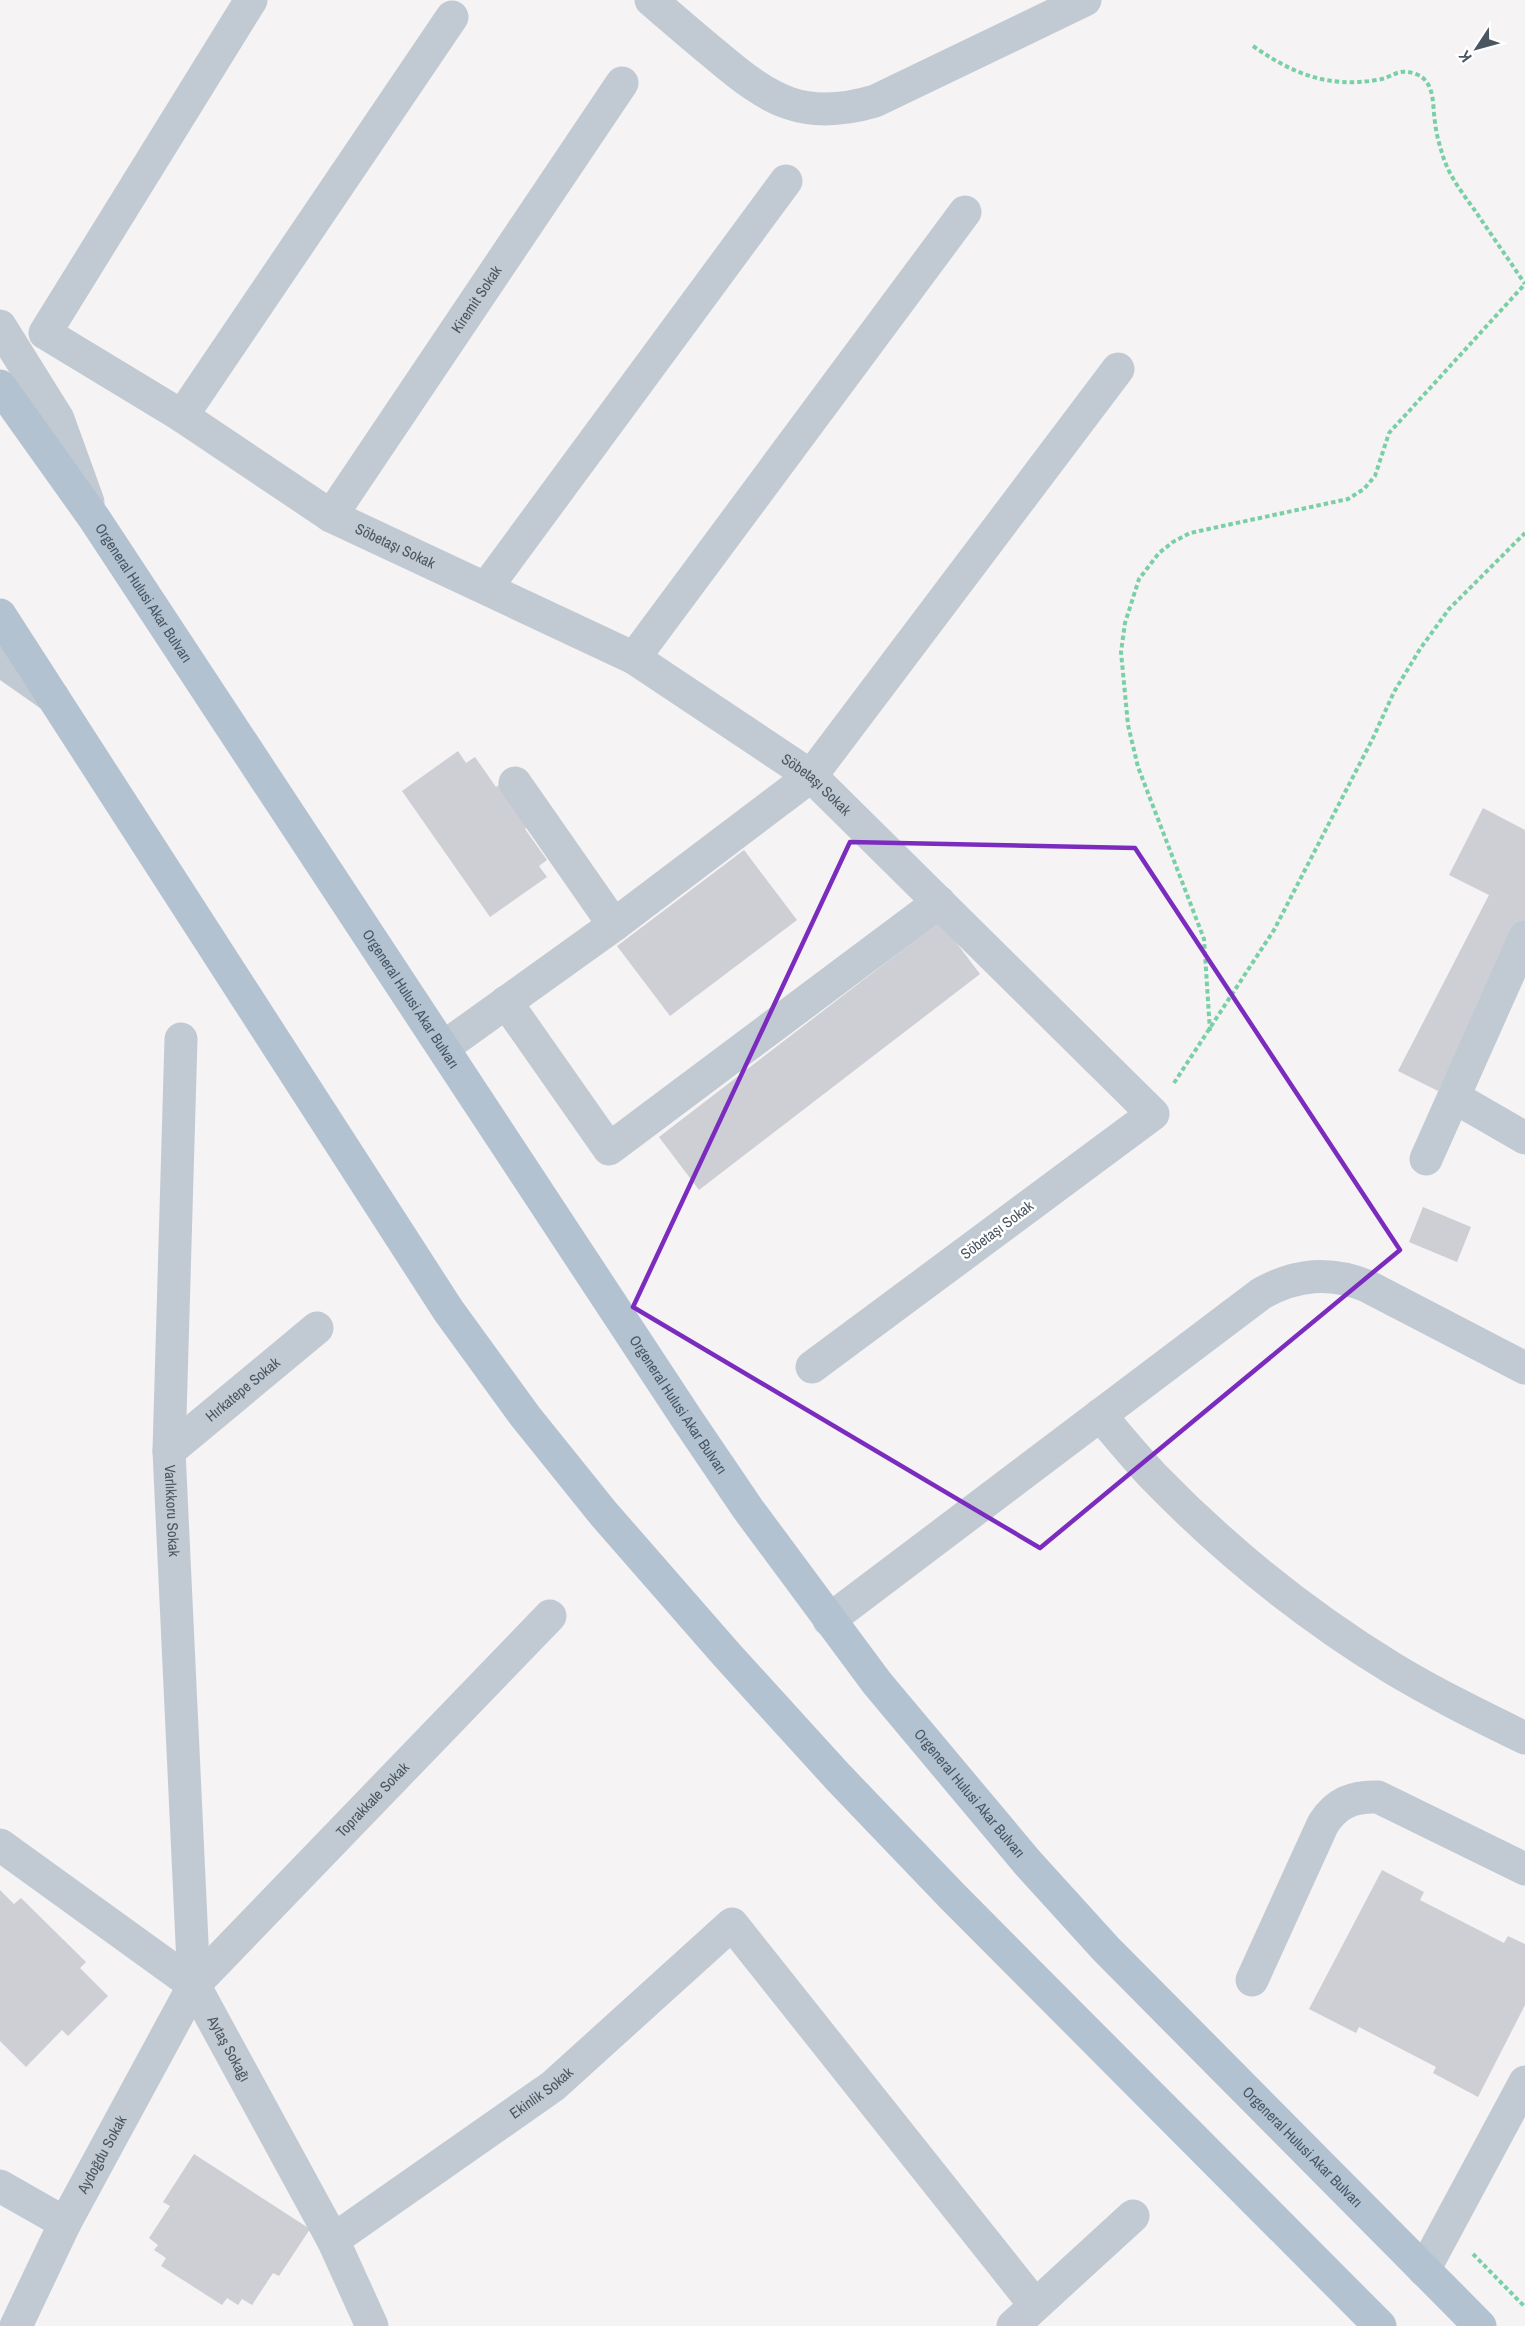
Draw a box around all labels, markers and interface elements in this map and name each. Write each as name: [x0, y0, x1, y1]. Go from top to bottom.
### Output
north arrow: [1447, 18, 1507, 78]
text: K: [1453, 46, 1477, 67]
street label: Kiremit Sokak: [446, 260, 507, 337]
street label: Söbetaşı Sokak: [352, 518, 440, 574]
street label: Orgeneral Hulusi Akar Bulvarı: [90, 519, 197, 667]
street label: Söbetaşı Sokak: [777, 748, 857, 821]
street label: Orgeneral Hulusi Akar Bulvarı: [358, 925, 465, 1073]
street label: Söbetaşı Sokak: [956, 1195, 1038, 1264]
street label: Orgeneral Hulusi Akar Bulvarı: [625, 1331, 732, 1478]
street label: Hırkatepe Sokak: [201, 1352, 285, 1426]
street label: Varlıkkoru Sokak: [160, 1464, 185, 1558]
street label: Orgeneral Hulusi Akar Bulvarı: [910, 1724, 1030, 1862]
street label: Toprakkale Sokak: [331, 1757, 414, 1842]
street label: Aytaş Sokağı: [202, 2011, 256, 2085]
street label: Ekinlik Sokak: [505, 2061, 578, 2123]
street label: Orgeneral Hulusi Akar Bulvarı: [1238, 2081, 1368, 2212]
street label: Aydoğdu Sokak: [71, 2111, 132, 2198]

